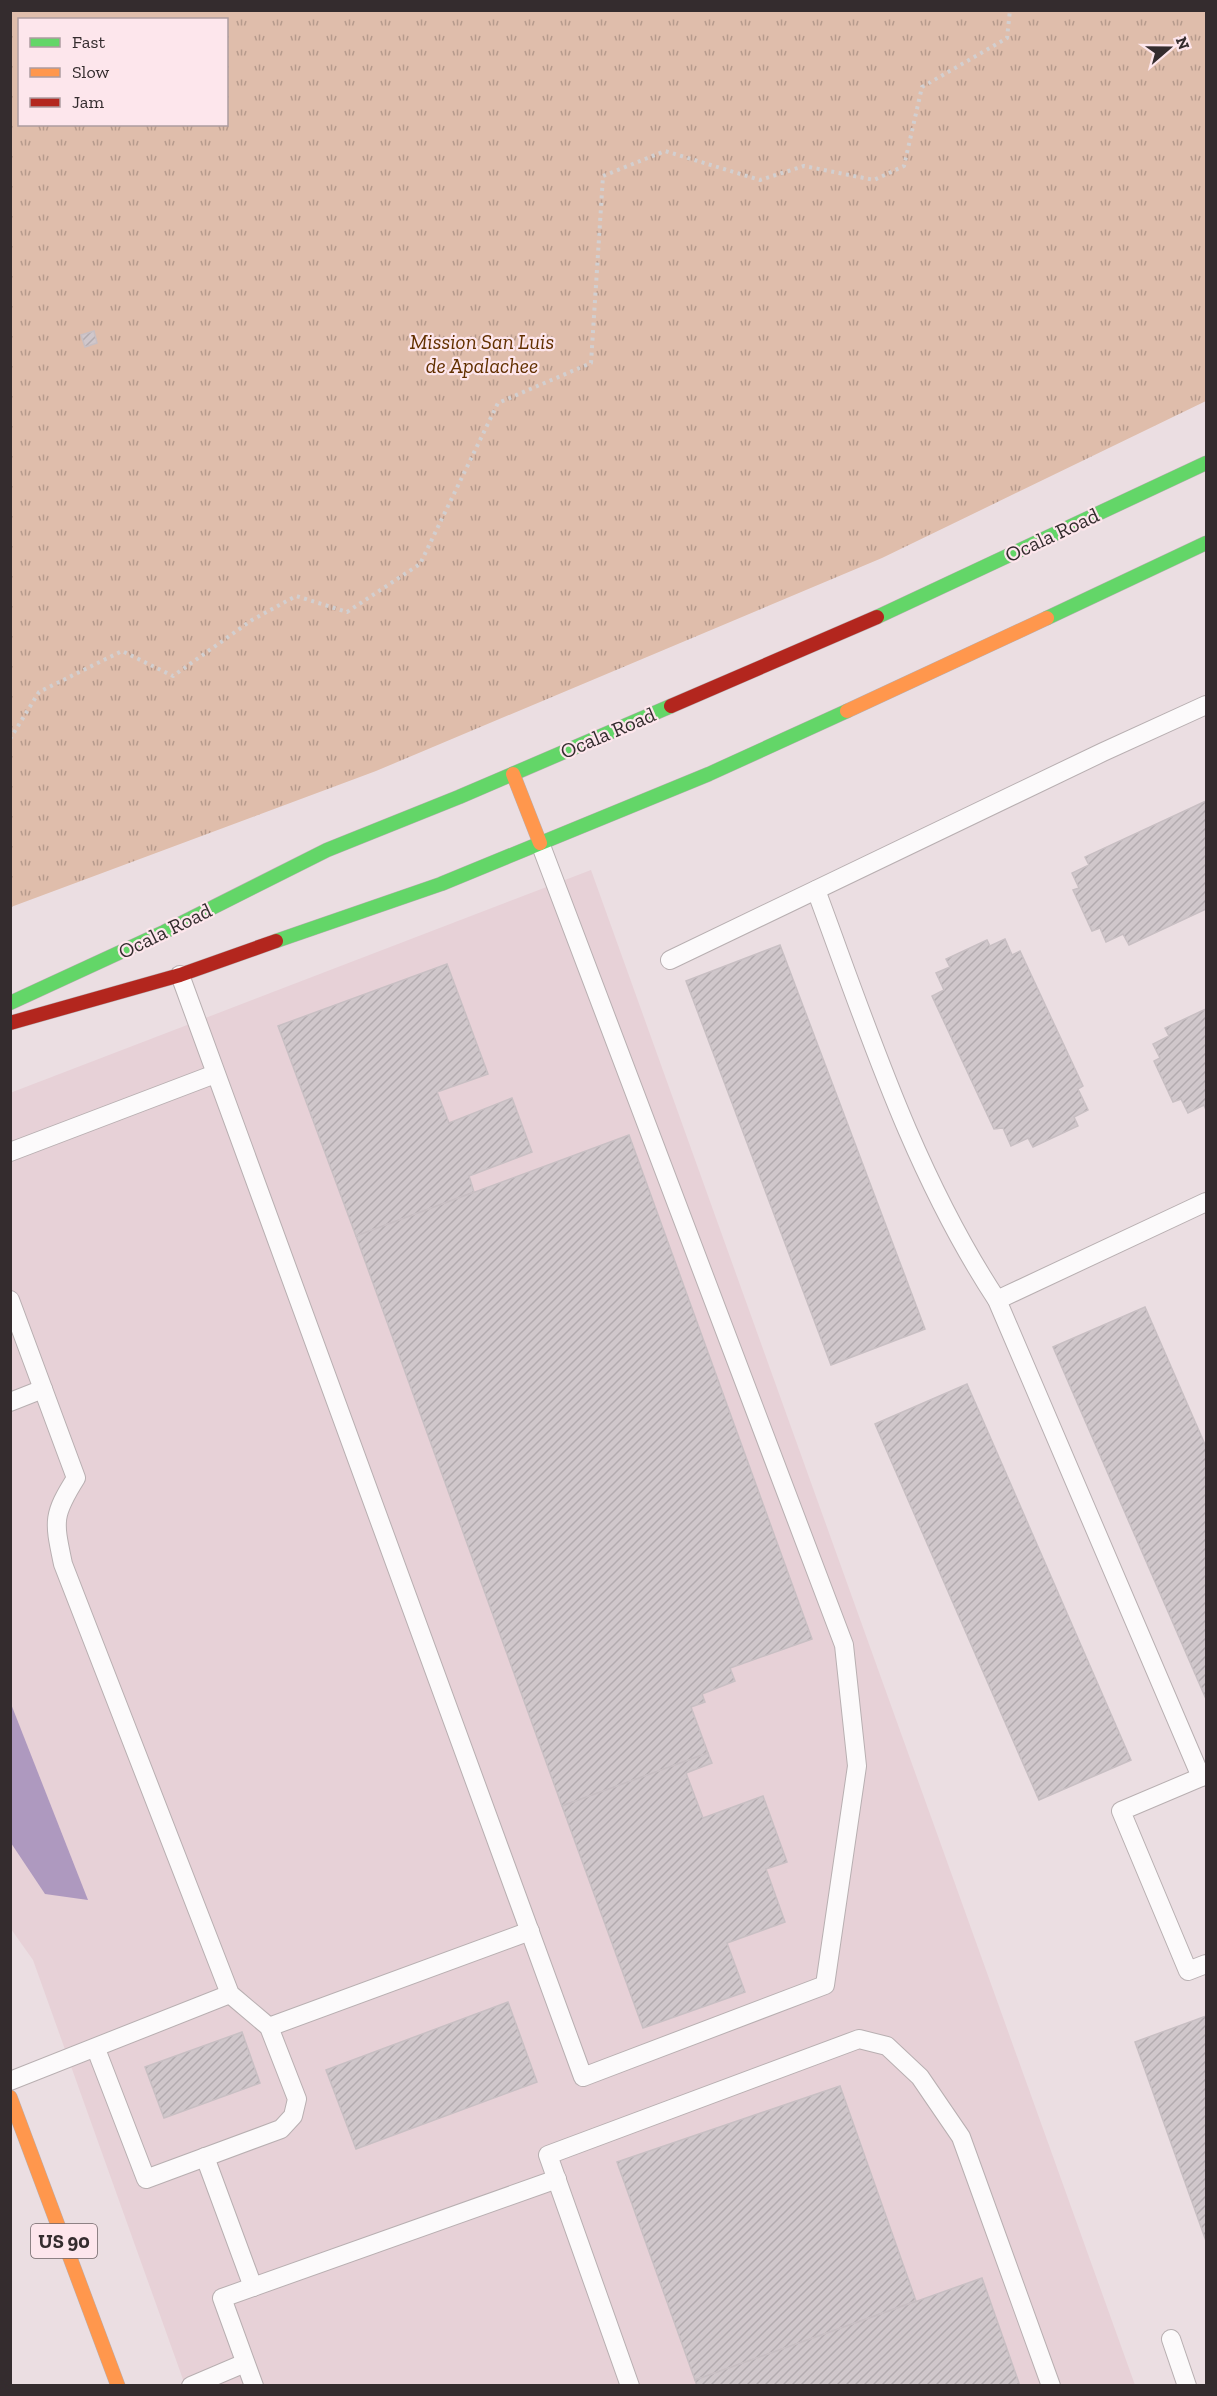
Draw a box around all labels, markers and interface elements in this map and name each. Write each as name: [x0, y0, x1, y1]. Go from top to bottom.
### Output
legend: [18, 18, 228, 126]
north arrow: [1139, 18, 1199, 78]
text: Fast: [72, 31, 105, 53]
text: N: [1172, 34, 1194, 52]
text: Slow: [72, 61, 109, 83]
text: Jam: [72, 91, 104, 113]
park label: Mission San Luis de Apalachee: [410, 329, 554, 378]
street label: Ocala Road: [1001, 502, 1103, 567]
street label: Ocala Road: [557, 701, 660, 764]
street label: Ocala Road: [114, 897, 216, 964]
road number: US 90: [31, 2224, 97, 2258]

